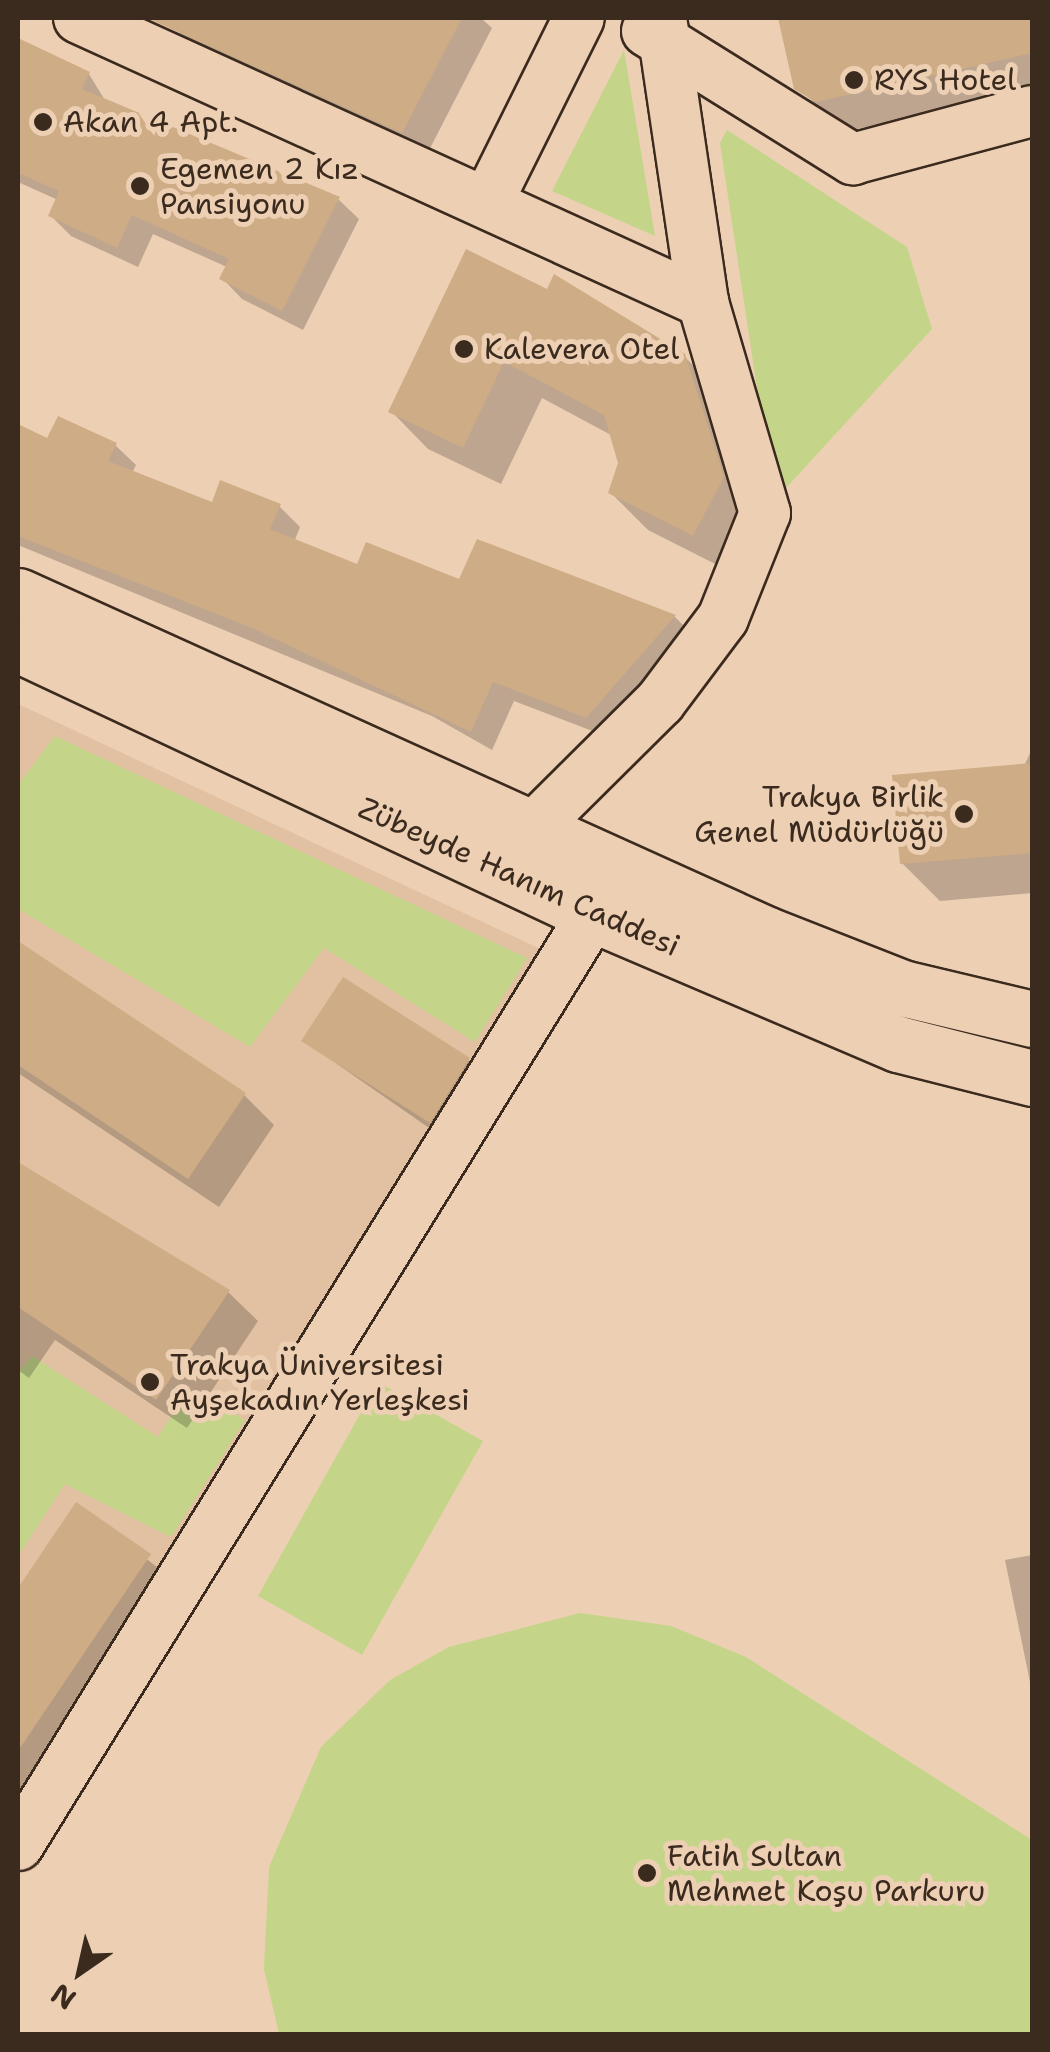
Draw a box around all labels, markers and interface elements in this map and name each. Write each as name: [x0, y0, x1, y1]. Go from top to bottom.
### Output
place label: RYS Hotel: [874, 62, 1016, 98]
marker: RYS Hotel: [843, 69, 865, 91]
place label: Akan 4 Apt.: [63, 104, 238, 140]
marker: Akan 4 Apt.: [32, 111, 54, 133]
place label: Egemen 2 Kız Pansiyonu: [160, 151, 359, 222]
marker: Egemen 2 Kız Pansiyonu: [129, 175, 151, 197]
place label: Kalevera Otel: [484, 331, 679, 367]
marker: Kalevera Otel: [453, 338, 475, 360]
place label: Trakya Birlik Genel Müdürlüğü: [694, 779, 944, 850]
street label: Zübeyde Hanım Caddesi: [353, 790, 685, 964]
marker: Trakya Birlik Genel Müdürlüğü: [953, 803, 975, 825]
place label: Trakya Üniversitesi Ayşekadın Yerleşkesi: [170, 1347, 470, 1418]
marker: Trakya Üniversitesi Ayşekadın Yerleşkesi: [139, 1371, 161, 1393]
place label: Fatih Sultan Mehmet Koşu Parkuru: [667, 1838, 985, 1908]
marker: Fatih Sultan Mehmet Koşu Parkuru: [636, 1862, 658, 1884]
north arrow: [30, 1922, 130, 2022]
text: N: [43, 1975, 83, 2019]

